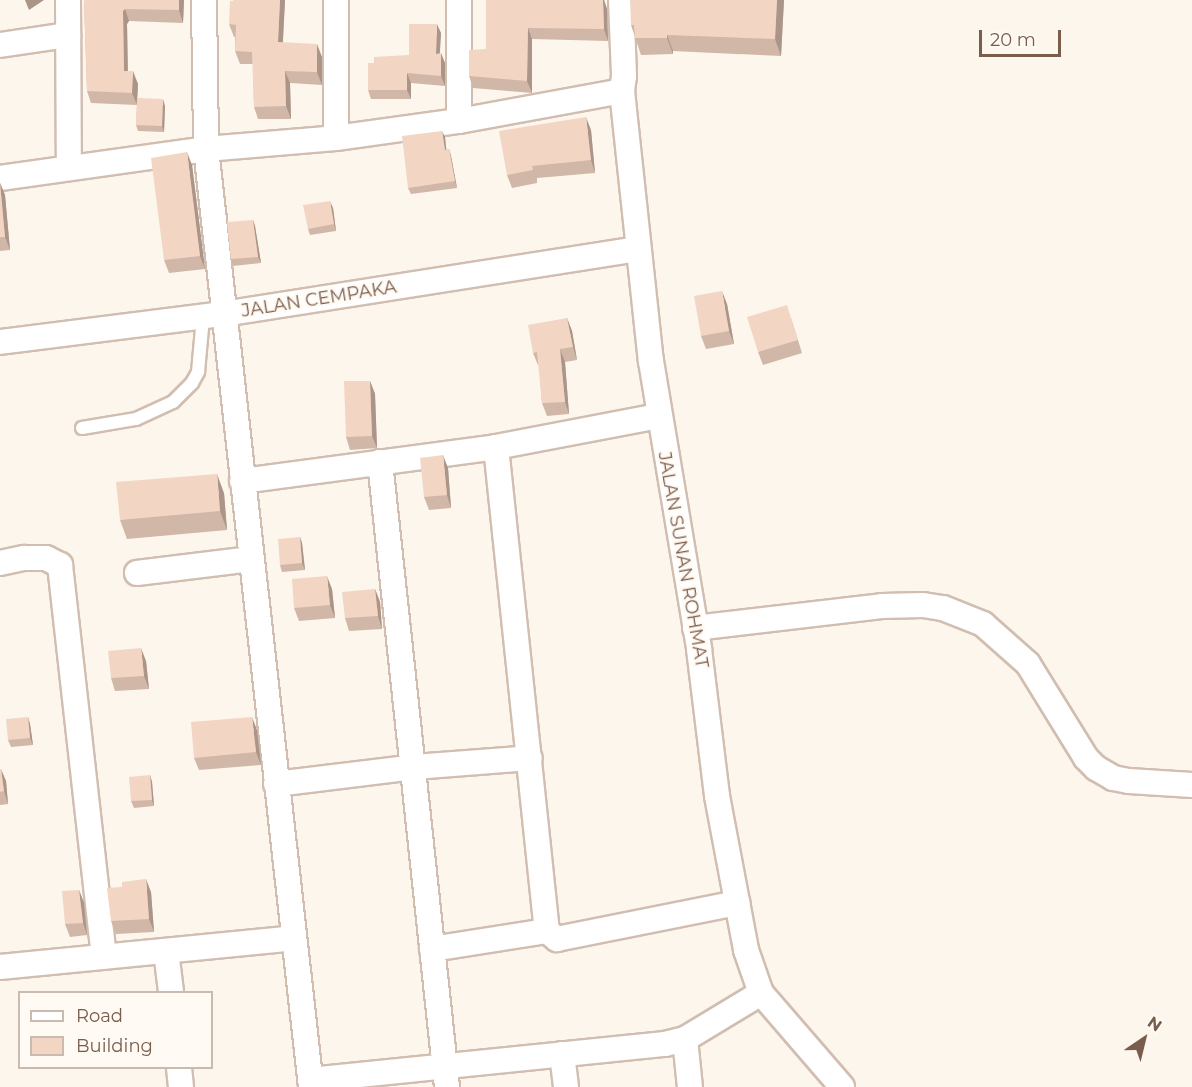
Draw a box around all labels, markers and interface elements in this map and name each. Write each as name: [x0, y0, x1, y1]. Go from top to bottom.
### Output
scale bar: [982, 18, 1064, 56]
text: 20 m: [990, 29, 1036, 51]
street label: JALAN CEMPAKA: [240, 276, 398, 322]
street label: JALAN SUNAN ROHMAT: [653, 450, 713, 670]
legend: [18, 991, 213, 1069]
text: Road: [76, 1005, 123, 1027]
north arrow: [1114, 1009, 1174, 1069]
text: N: [1144, 1012, 1165, 1035]
text: Building: [76, 1035, 153, 1057]

